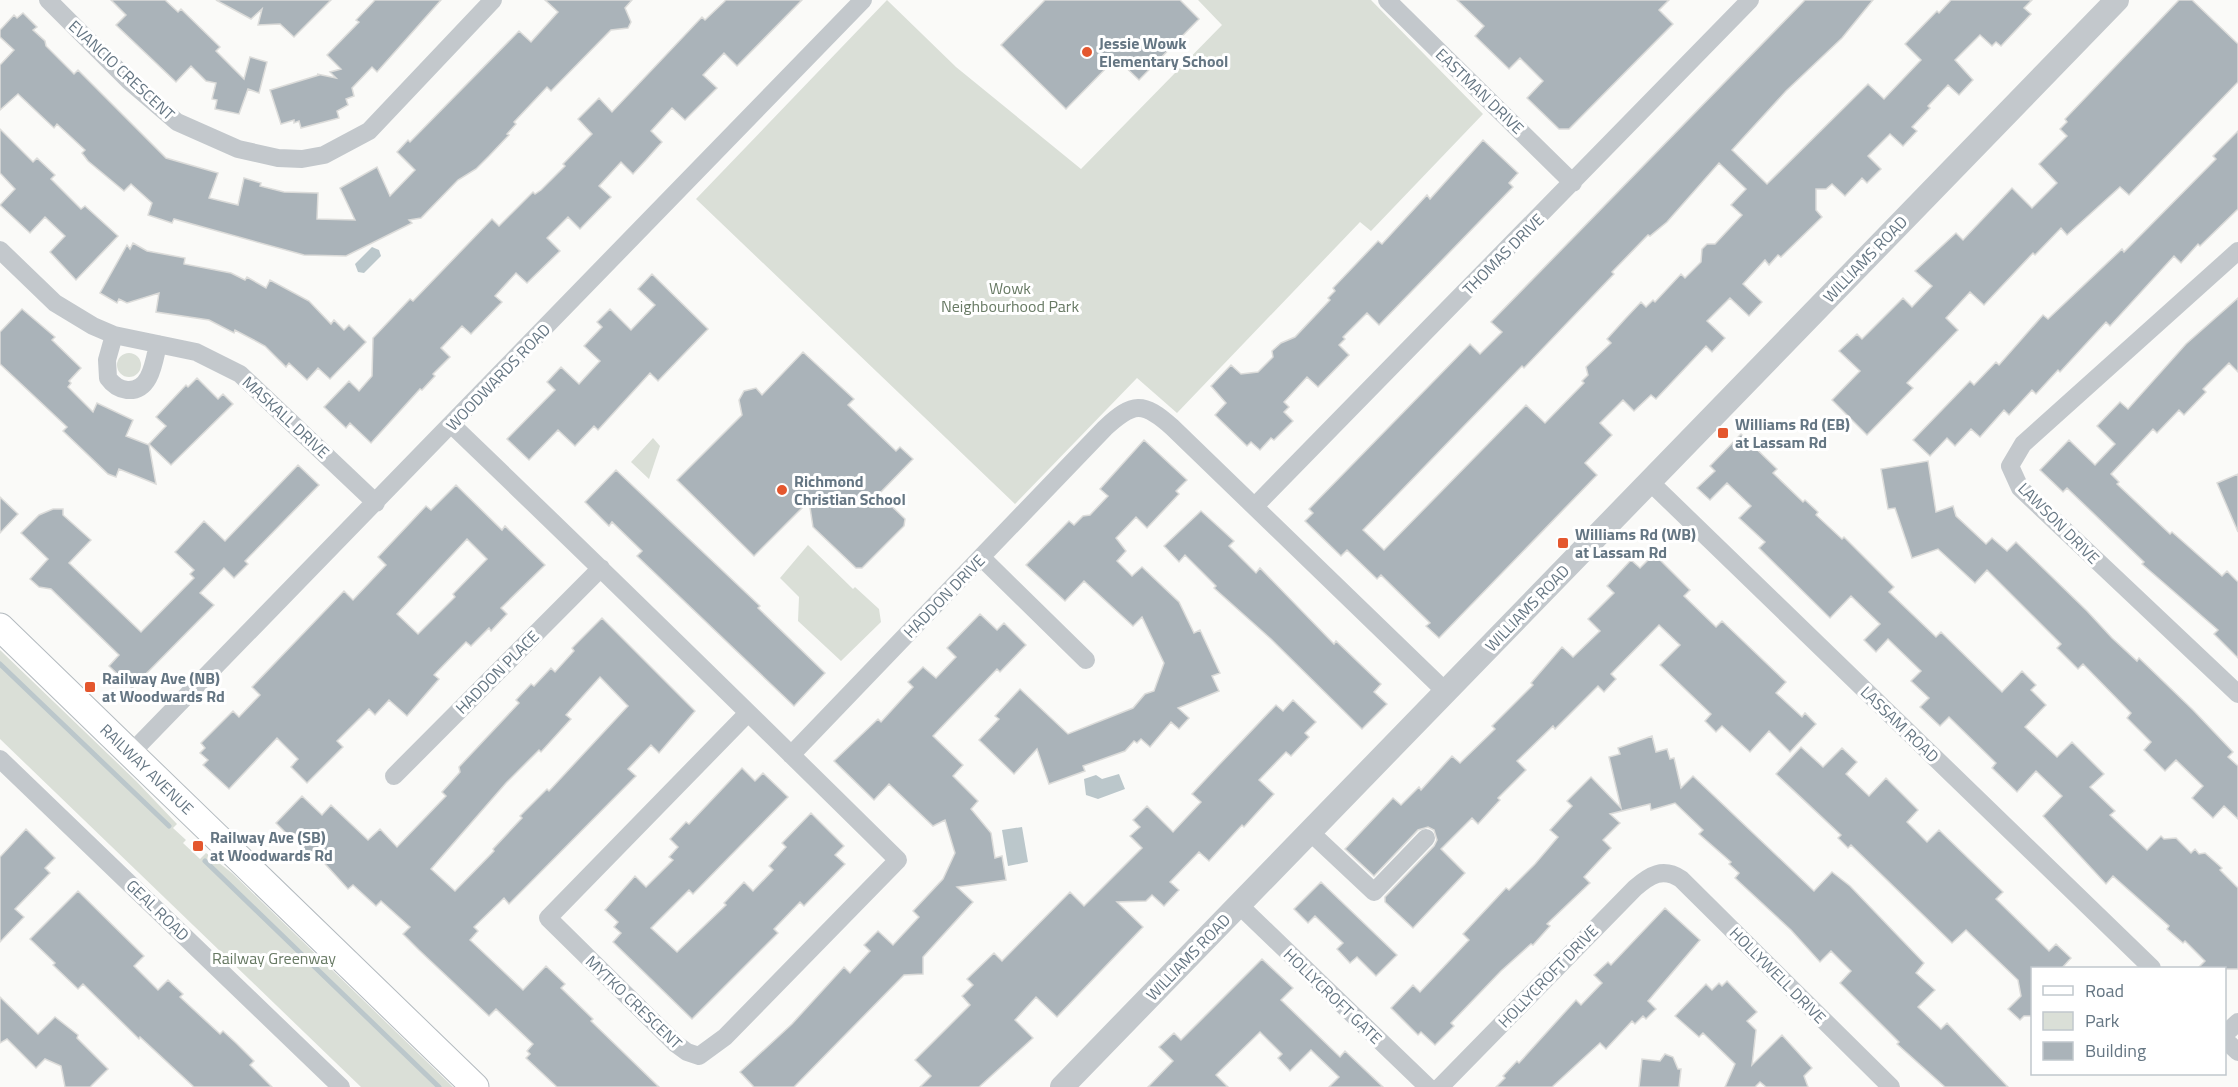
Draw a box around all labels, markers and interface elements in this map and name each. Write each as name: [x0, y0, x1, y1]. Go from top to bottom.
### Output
street label: EVANCIO CRESCENT: [63, 14, 181, 126]
place label: Jessie Wowk Elementary School: [1099, 31, 1228, 73]
street label: EASTMAN DRIVE: [1430, 42, 1530, 140]
marker: Jessie Wowk Elementary School: [1080, 45, 1094, 59]
street label: THOMAS DRIVE: [1457, 208, 1549, 300]
street label: WILLIAMS ROAD: [1817, 210, 1913, 308]
park label: Wowk Neighbourhood Park: [941, 276, 1079, 318]
street label: WOODWARDS ROAD: [440, 318, 556, 436]
street label: MASKALL DRIVE: [237, 370, 335, 464]
place label: Williams Rd (EB) at Lassam Rd: [1735, 412, 1850, 454]
marker: Williams Rd (EB) at Lassam Rd: [1716, 426, 1730, 440]
place label: Richmond Christian School: [794, 469, 906, 511]
street label: LAWSON DRIVE: [2013, 477, 2105, 569]
marker: Richmond Christian School: [775, 483, 789, 497]
place label: Williams Rd (WB) at Lassam Rd: [1575, 522, 1696, 564]
marker: Williams Rd (WB) at Lassam Rd: [1556, 536, 1570, 550]
street label: HADDON DRIVE: [898, 549, 990, 643]
street label: WILLIAMS ROAD: [1479, 559, 1575, 657]
street label: HADDON PLACE: [450, 625, 544, 719]
place label: Railway Ave (NB) at Woodwards Rd: [102, 666, 225, 708]
marker: Railway Ave (NB) at Woodwards Rd: [83, 680, 97, 694]
street label: LASSAM ROAD: [1855, 680, 1945, 768]
street label: RAILWAY AVENUE: [95, 718, 199, 820]
place label: Railway Ave (SB) at Woodwards Rd: [210, 825, 333, 867]
marker: Railway Ave (SB) at Woodwards Rd: [191, 839, 205, 853]
street label: GEAL ROAD: [121, 874, 195, 946]
street label: WILLIAMS ROAD: [1140, 908, 1236, 1006]
street label: HOLLYCROFT DRIVE: [1492, 919, 1604, 1033]
street label: HOLLYWELL DRIVE: [1724, 921, 1832, 1029]
street label: HOLLYCROFT GATE: [1278, 943, 1388, 1049]
park label: Railway Greenway: [212, 946, 336, 970]
street label: MYTKO CRESCENT: [580, 950, 688, 1055]
legend: [2031, 967, 2226, 1075]
text: Road: [2085, 977, 2124, 1004]
text: Park: [2085, 1007, 2120, 1034]
text: Building: [2085, 1037, 2146, 1064]

